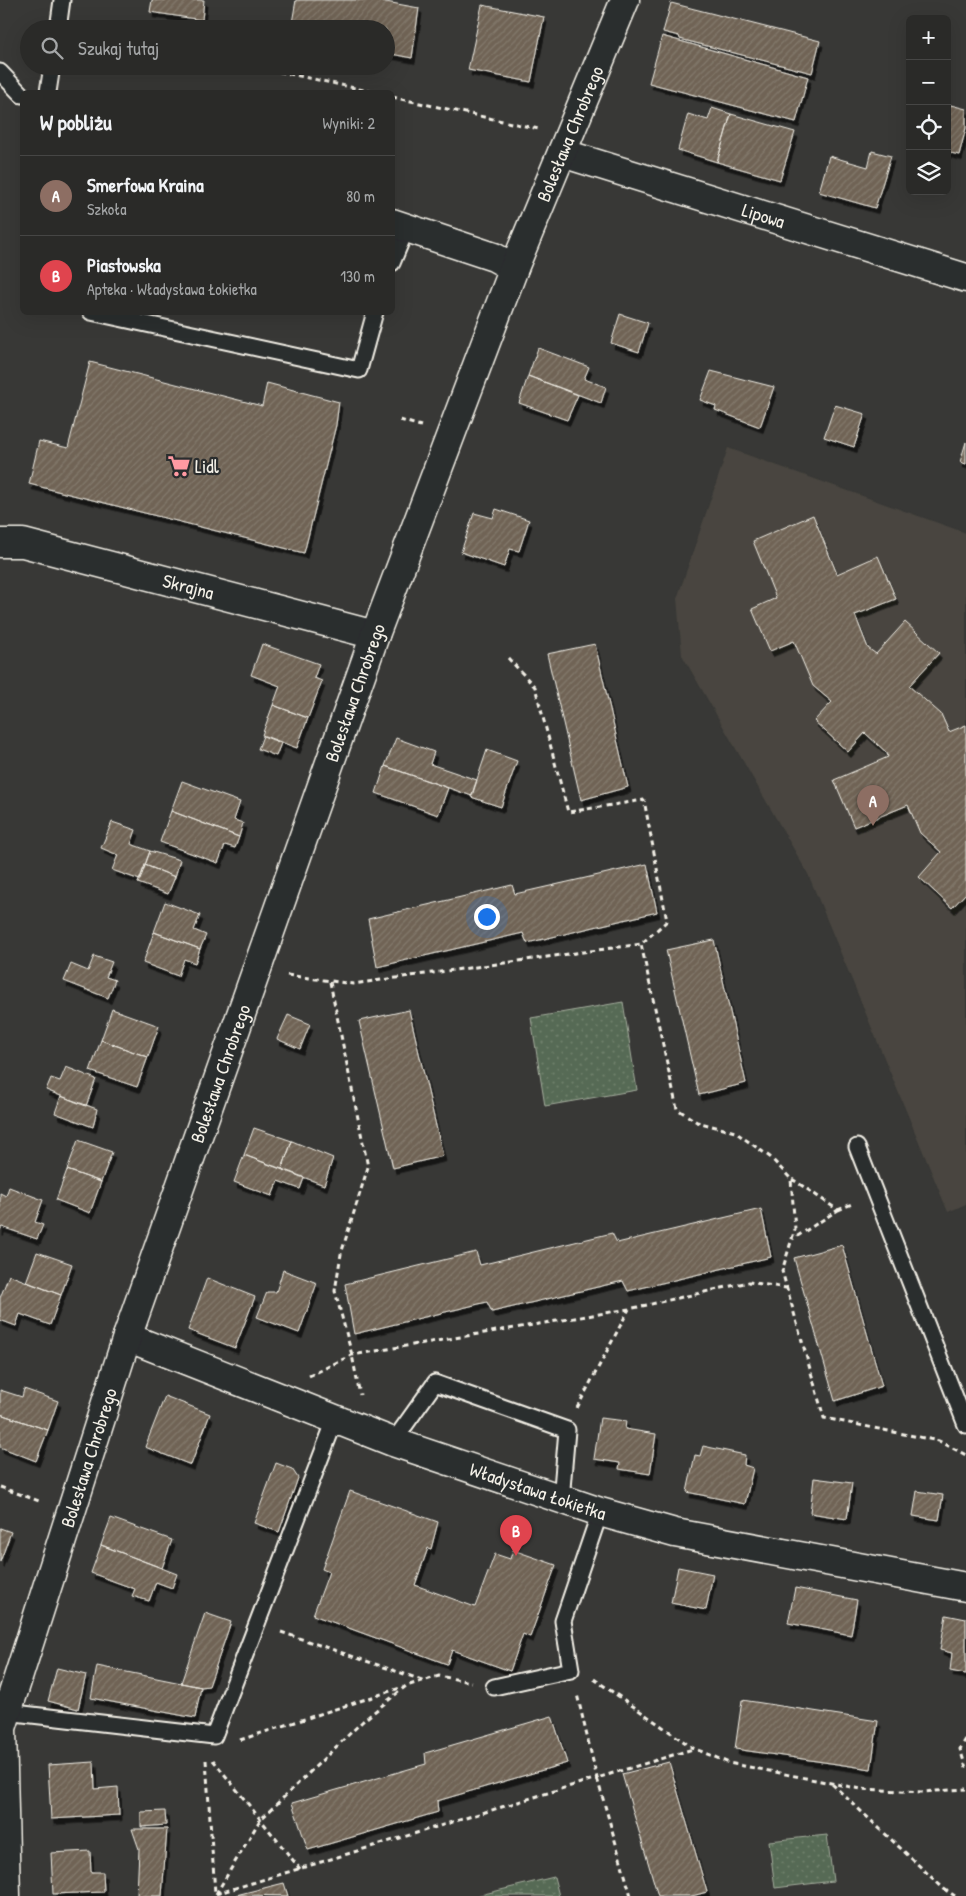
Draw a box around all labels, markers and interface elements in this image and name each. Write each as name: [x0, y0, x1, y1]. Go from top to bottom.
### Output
map controls: [906, 15, 951, 195]
button: +: [906, 15, 951, 60]
search box: [20, 20, 395, 75]
icon: search: [38, 34, 66, 62]
text: Szukaj tutaj: [78, 35, 159, 61]
button: −: [906, 60, 951, 105]
street label: Bolesława Chrobrego: [530, 61, 610, 205]
button: locate: [906, 105, 951, 150]
text: W pobliżu: [40, 108, 112, 137]
text: Wyniki: 2: [322, 112, 375, 134]
button: layers: [906, 150, 951, 195]
text: Smerfowa Kraina: [87, 172, 204, 198]
text: A: [52, 185, 60, 207]
text: 80 m: [346, 185, 375, 207]
street label: Lipowa: [739, 197, 789, 234]
text: Szkoła: [87, 198, 127, 220]
text: Piastowska: [87, 252, 161, 278]
text: B: [52, 265, 60, 287]
text: 130 m: [340, 265, 375, 287]
text: Apteka · Władysława Łokietka: [87, 278, 257, 300]
supermarket icon: Lidl: [166, 453, 192, 479]
place label: Lidl: [195, 453, 220, 479]
street label: Skrajna: [160, 567, 217, 606]
street label: Bolesława Chrobrego: [318, 619, 391, 765]
pin: A: [857, 785, 889, 826]
your location: [474, 904, 500, 930]
street label: Bolesława Chrobrego: [184, 1001, 257, 1146]
street label: Bolesława Chrobrego: [54, 1384, 123, 1530]
street label: Władysława Łokietka: [466, 1456, 610, 1526]
pin: B: [500, 1515, 532, 1556]

